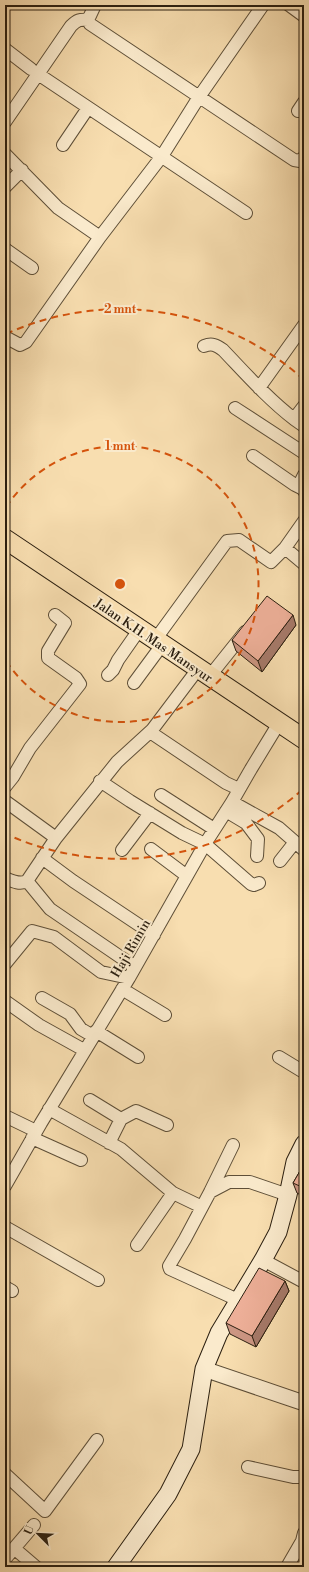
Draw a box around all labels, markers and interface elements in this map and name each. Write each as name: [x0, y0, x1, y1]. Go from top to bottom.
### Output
text: 2 mnt: [104, 302, 137, 317]
text: 1 mnt: [105, 439, 136, 454]
centre of rings: [113, 577, 127, 591]
street label: Jalan K.H. Mas Mansyur: [91, 595, 216, 687]
street label: Haji Rimin: [108, 916, 154, 981]
north arrow: [18, 1514, 58, 1554]
text: U: [22, 1523, 38, 1537]

